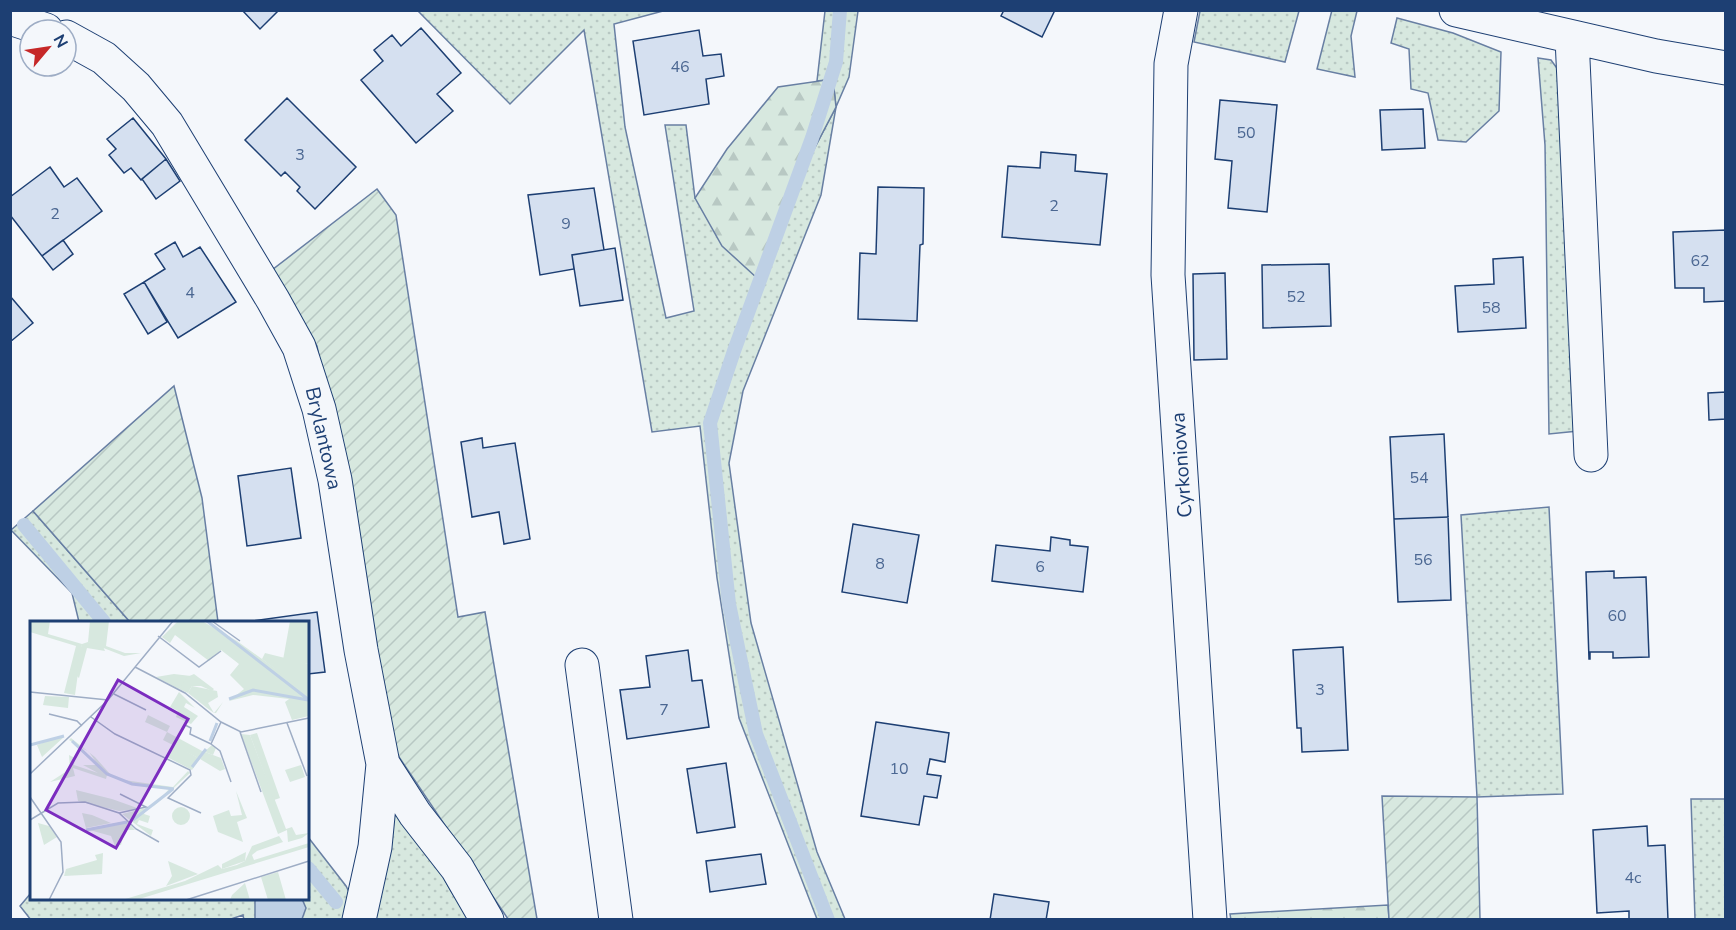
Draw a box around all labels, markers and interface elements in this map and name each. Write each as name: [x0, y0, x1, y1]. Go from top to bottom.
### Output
north arrow: [18, 18, 78, 78]
text: N: [48, 31, 73, 52]
house number: 46: [670, 56, 690, 78]
house number: 50: [1236, 122, 1256, 144]
house number: 3: [295, 144, 305, 166]
house number: 2: [1049, 195, 1059, 217]
house number: 2: [50, 203, 60, 225]
house number: 9: [561, 213, 571, 235]
house number: 62: [1690, 250, 1710, 272]
house number: 4: [185, 282, 195, 304]
house number: 52: [1286, 286, 1306, 308]
house number: 58: [1481, 297, 1501, 319]
street label: Brylantowa: [299, 384, 348, 492]
street label: Cyrkoniowa: [1164, 411, 1199, 519]
house number: 54: [1409, 467, 1429, 489]
house number: 56: [1413, 549, 1433, 571]
house number: 8: [875, 553, 885, 575]
house number: 6: [1035, 556, 1045, 578]
house number: 60: [1607, 605, 1627, 627]
inset map: [30, 621, 309, 900]
house number: 3: [1315, 679, 1325, 701]
house number: 7: [659, 699, 669, 721]
house number: 10: [889, 758, 909, 780]
house number: 4c: [1624, 867, 1642, 889]

